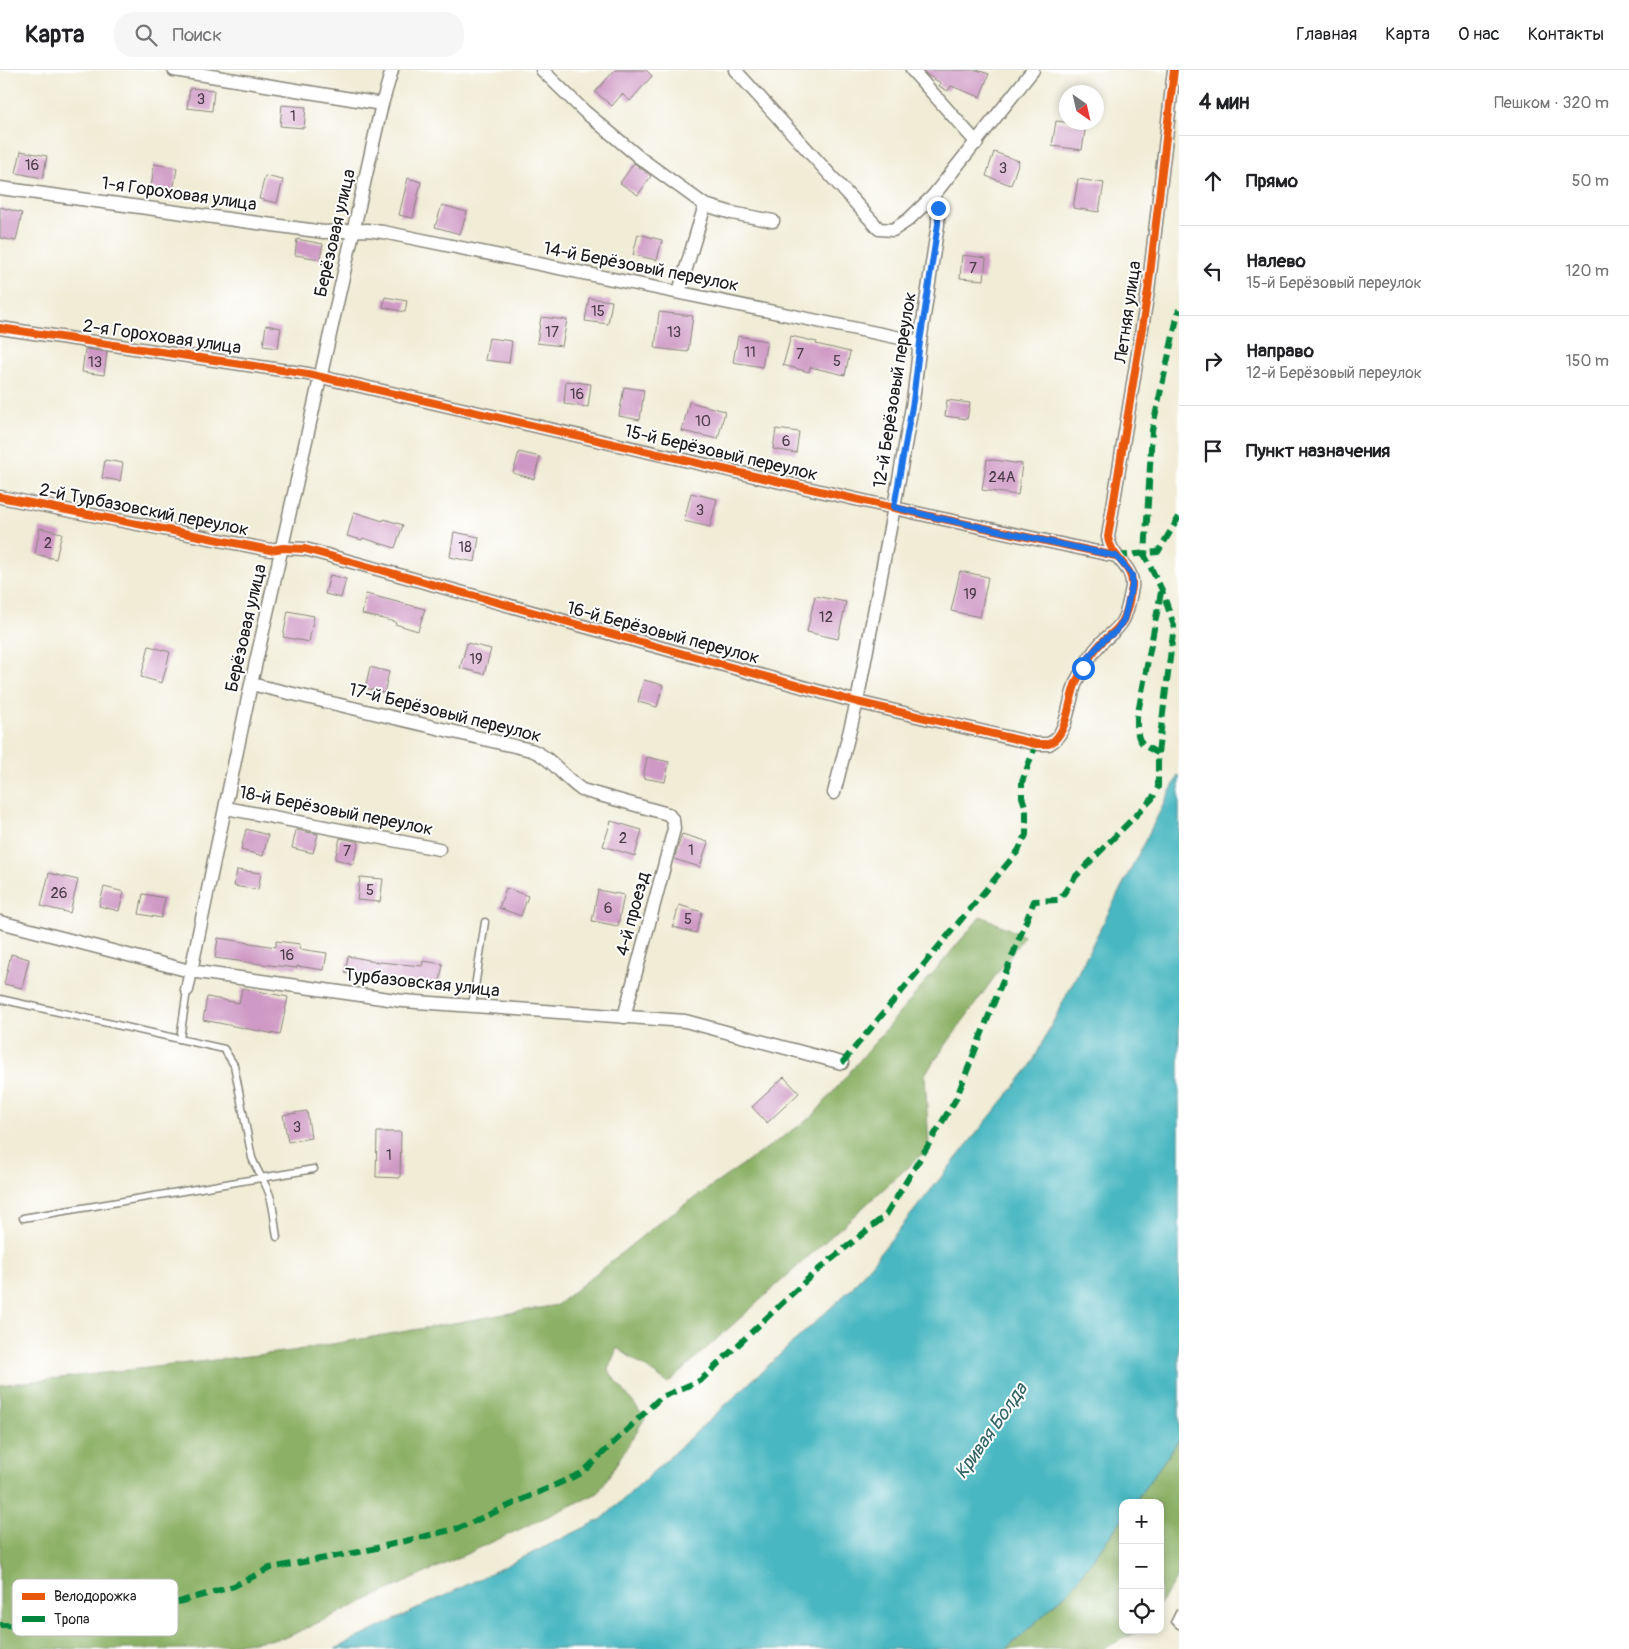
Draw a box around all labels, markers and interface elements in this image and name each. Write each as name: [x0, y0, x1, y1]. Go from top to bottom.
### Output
search box: [114, 12, 464, 57]
text: Карта: [25, 20, 84, 49]
icon: search: [132, 21, 160, 49]
text: Поиск: [172, 23, 222, 47]
text: Главная: [1296, 23, 1357, 46]
text: Карта: [1385, 23, 1430, 46]
text: О нас: [1458, 23, 1500, 46]
text: Контакты: [1528, 23, 1604, 46]
north arrow: [1059, 85, 1104, 130]
text: 4 мин: [1199, 89, 1249, 116]
house number: 3: [197, 90, 205, 109]
text: Пешком · 320 m: [1494, 93, 1609, 113]
house number: 1: [290, 107, 296, 126]
house number: 16: [25, 156, 39, 175]
house number: 3: [999, 159, 1007, 178]
street label: Берёзовая улица: [309, 167, 361, 299]
icon: ahead: [1199, 167, 1227, 195]
text: Прямо: [1246, 169, 1298, 193]
text: 50 m: [1572, 171, 1609, 191]
street label: 1-я Гороховая улица: [100, 172, 258, 216]
route end: [927, 197, 950, 220]
street label: 14-й Берёзовый переулок: [541, 237, 741, 297]
text: Налево: [1246, 249, 1306, 273]
icon: left: [1199, 257, 1227, 285]
house number: 7: [969, 259, 977, 278]
street label: Летняя улица: [1109, 259, 1147, 366]
text: 120 m: [1565, 261, 1609, 281]
text: 15-й Берёзовый переулок: [1246, 273, 1422, 293]
street label: 12-й Берёзовый переулок: [868, 290, 922, 490]
house number: 15: [591, 302, 605, 321]
street label: 2-я Гороховая улица: [81, 315, 243, 359]
house number: 17: [545, 323, 559, 342]
house number: 13: [667, 323, 681, 342]
text: Направо: [1246, 339, 1314, 363]
house number: 11: [744, 343, 756, 362]
house number: 7: [796, 345, 804, 364]
icon: right: [1199, 347, 1227, 375]
text: 150 m: [1565, 351, 1609, 371]
house number: 5: [833, 352, 841, 371]
house number: 13: [88, 353, 102, 372]
text: 12-й Берёзовый переулок: [1246, 363, 1422, 383]
house number: 16: [570, 385, 584, 404]
house number: 10: [695, 412, 711, 431]
street label: 15-й Берёзовый переулок: [622, 420, 820, 486]
house number: 6: [782, 432, 790, 451]
icon: arrive: [1199, 437, 1227, 465]
text: Пункт назначения: [1246, 439, 1390, 463]
house number: 24А: [989, 468, 1016, 487]
street label: 2-й Турбазовский переулок: [37, 478, 251, 542]
house number: 3: [696, 501, 704, 520]
house number: 2: [44, 534, 52, 553]
house number: 18: [458, 538, 472, 557]
street label: Берёзовая улица: [220, 562, 272, 694]
house number: 19: [963, 585, 977, 604]
street label: 16-й Берёзовый переулок: [564, 596, 762, 670]
house number: 12: [819, 608, 833, 627]
house number: 19: [469, 650, 483, 669]
route start: [1072, 657, 1095, 680]
street label: 17-й Берёзовый переулок: [346, 678, 544, 748]
street label: 18-й Берёзовый переулок: [237, 781, 435, 841]
house number: 2: [619, 829, 627, 848]
house number: 1: [688, 841, 694, 860]
house number: 7: [343, 842, 351, 861]
street label: 4-й проезд: [611, 869, 655, 959]
house number: 5: [366, 881, 374, 900]
house number: 26: [50, 884, 68, 903]
house number: 6: [604, 899, 612, 918]
house number: 5: [684, 910, 692, 929]
house number: 16: [280, 946, 294, 965]
street label: Турбазовская улица: [343, 963, 501, 1003]
house number: 3: [293, 1118, 301, 1137]
house number: 1: [386, 1146, 392, 1165]
water label: Кривая Болда: [949, 1378, 1033, 1484]
map controls: [1119, 1499, 1164, 1634]
button: +: [1119, 1499, 1164, 1544]
button: −: [1119, 1544, 1164, 1589]
legend: [12, 1579, 178, 1636]
text: Велодорожка: [54, 1588, 136, 1605]
button: locate: [1119, 1589, 1164, 1634]
text: Тропа: [54, 1611, 90, 1628]

